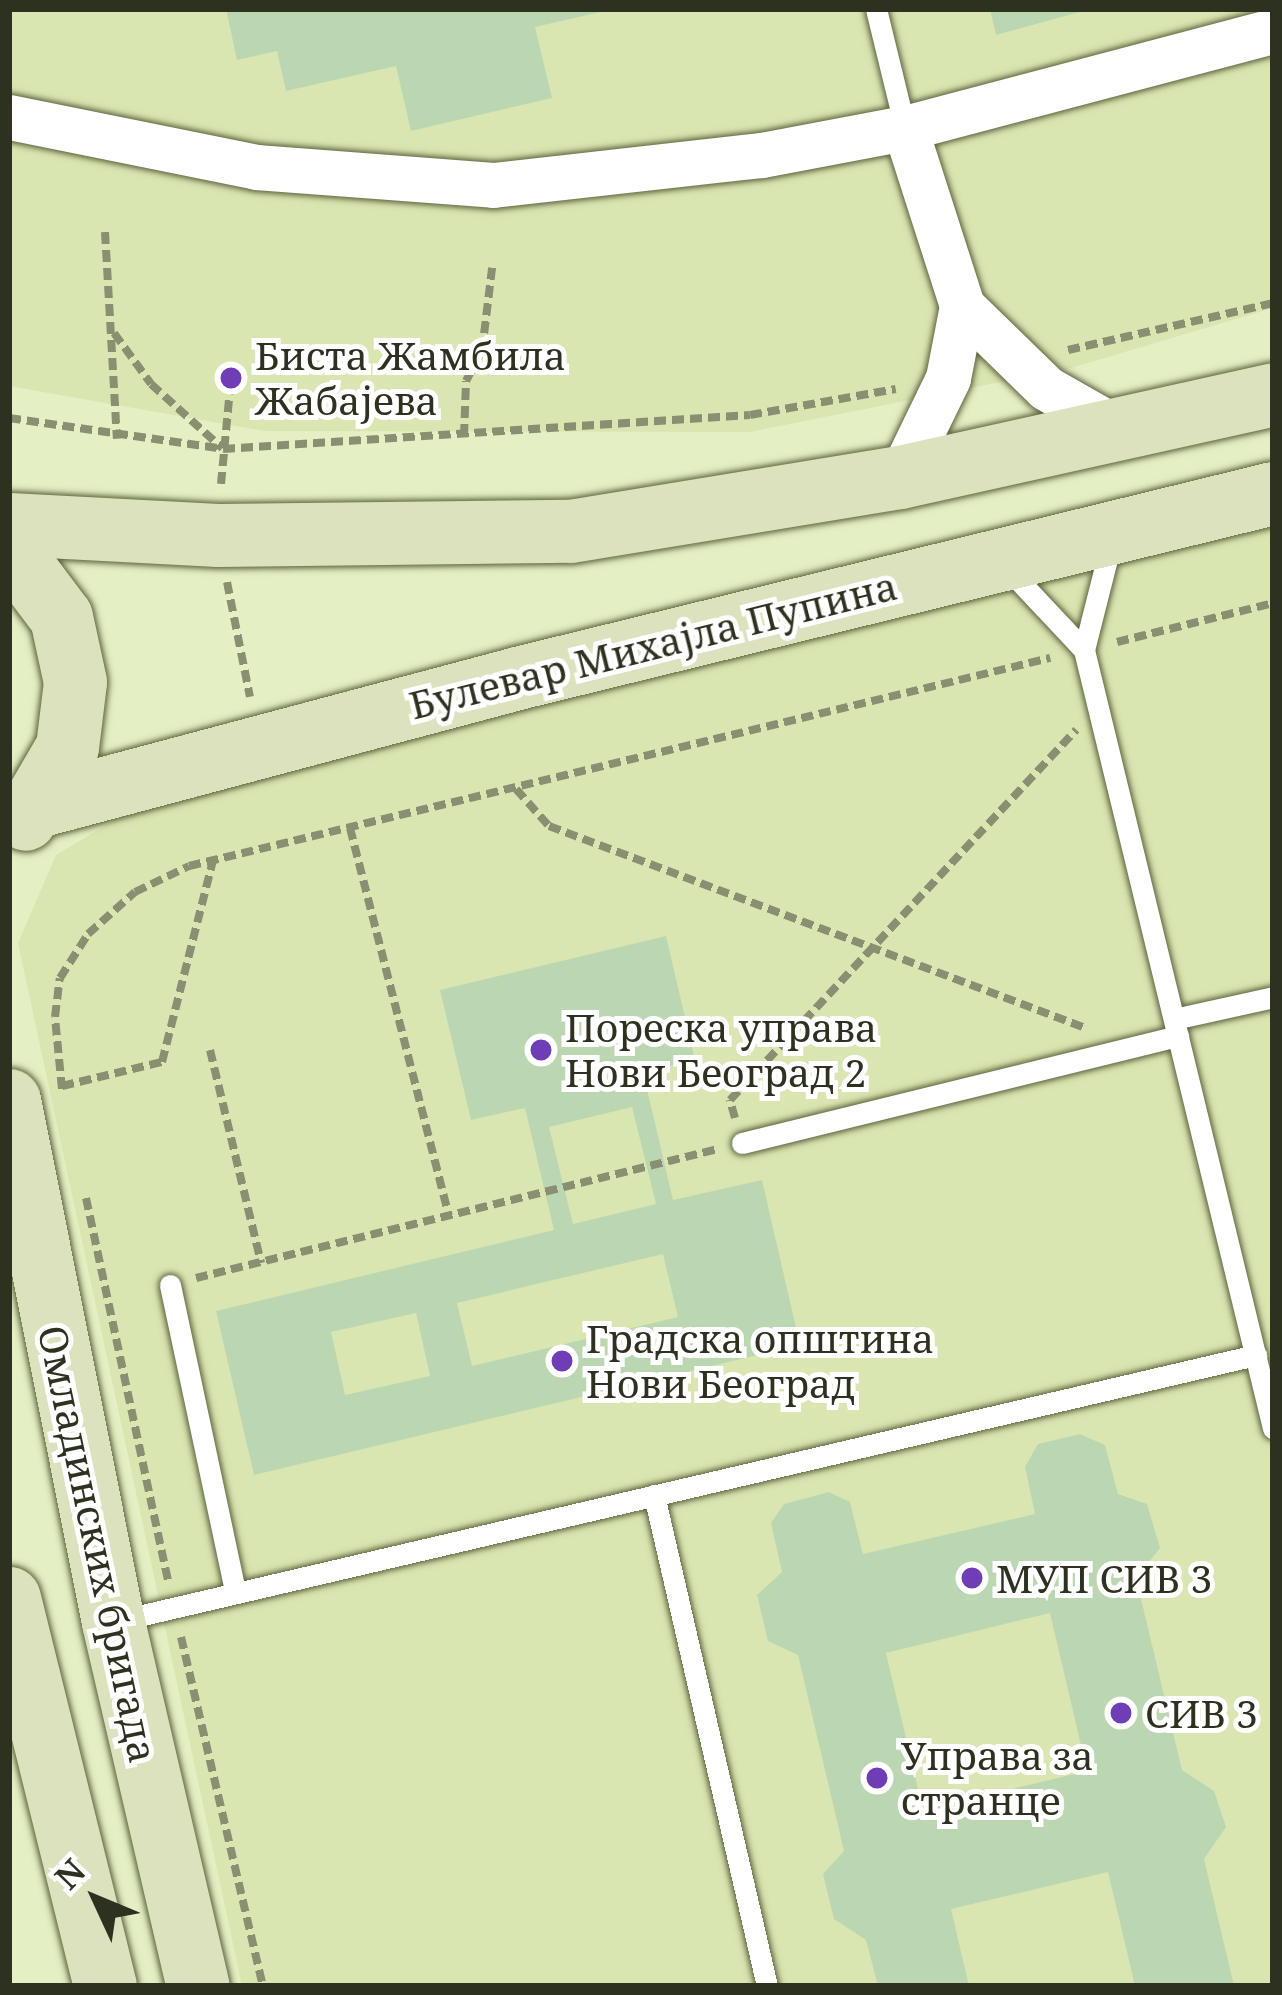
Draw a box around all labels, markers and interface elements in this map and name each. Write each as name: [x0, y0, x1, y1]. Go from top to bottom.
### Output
place label: Биста Жамбила Жабајева: [255, 333, 566, 424]
marker: Биста Жамбила Жабајева: [218, 365, 244, 391]
street label: Булевар Михајла Пупина: [404, 562, 902, 728]
place label: Пореска управа Нови Београд 2: [565, 1005, 877, 1096]
marker: Пореска управа Нови Београд 2: [528, 1037, 554, 1063]
place label: Градска општина Нови Београд: [586, 1316, 934, 1407]
street label: Омладинских бригада: [29, 1321, 167, 1767]
marker: Градска општина Нови Београд: [549, 1348, 575, 1374]
place label: МУП СИВ 3: [996, 1555, 1212, 1601]
marker: МУП СИВ 3: [959, 1565, 985, 1591]
place label: СИВ 3: [1145, 1690, 1258, 1736]
marker: СИВ 3: [1108, 1700, 1134, 1726]
place label: Управа за странце: [901, 1733, 1094, 1824]
marker: Управа за странце: [864, 1765, 890, 1791]
north arrow: [36, 1839, 156, 1959]
text: N: [45, 1849, 95, 1899]

